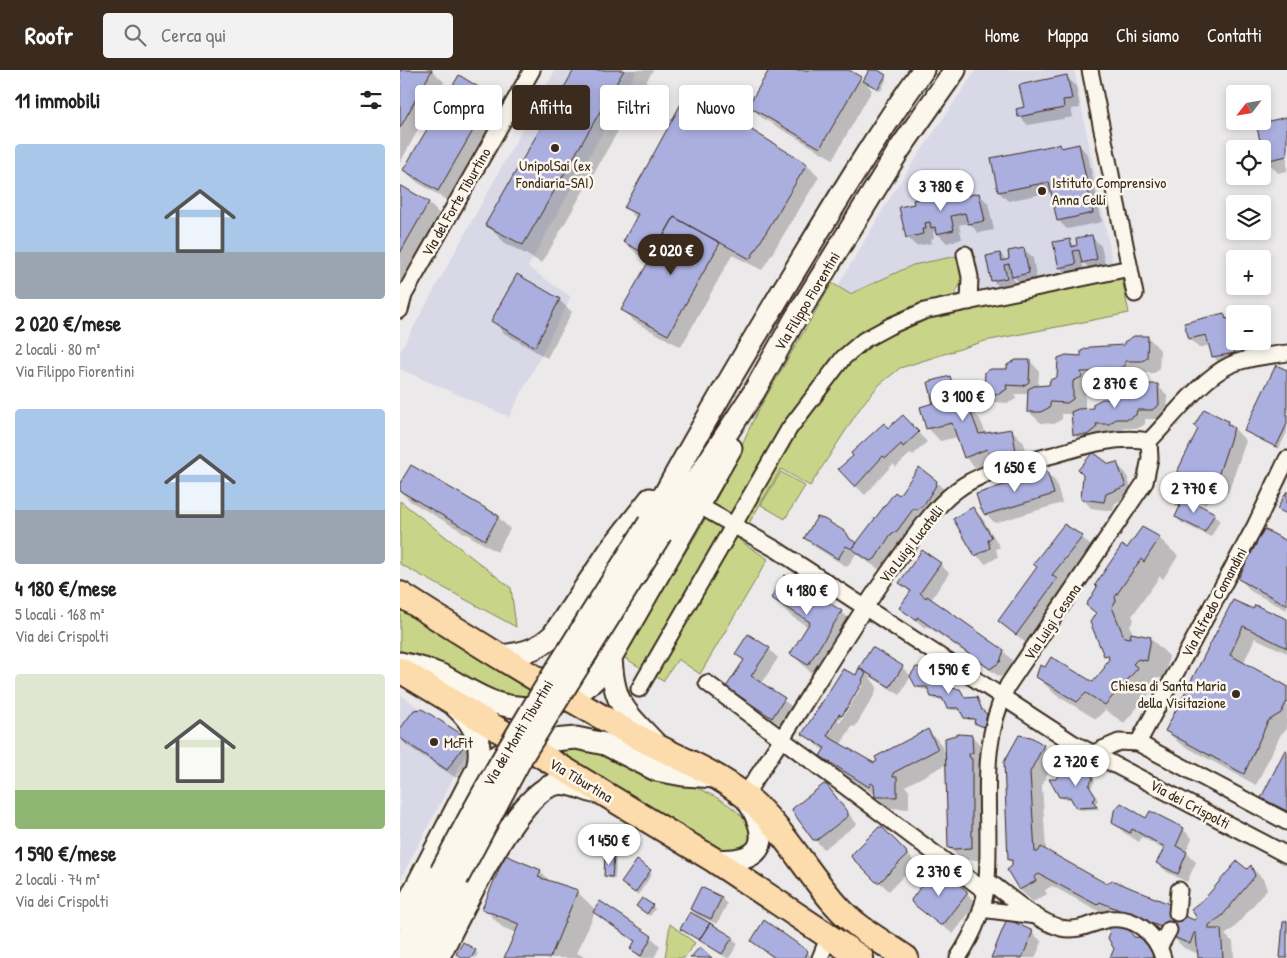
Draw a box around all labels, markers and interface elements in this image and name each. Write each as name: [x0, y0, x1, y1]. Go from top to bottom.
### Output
search box: [103, 13, 453, 58]
text: Roofr: [25, 19, 73, 51]
icon: search: [121, 21, 149, 49]
text: Cerca qui: [161, 22, 226, 48]
text: Home: [985, 23, 1020, 48]
text: Mappa: [1048, 23, 1088, 48]
text: Chi siamo: [1116, 23, 1179, 48]
text: Contatti: [1207, 23, 1262, 48]
chip: Compra: [415, 85, 502, 130]
chip: Affitta: [512, 85, 590, 130]
chip: Filtri: [600, 85, 669, 130]
chip: Nuovo: [679, 85, 753, 130]
north arrow: [1226, 85, 1271, 130]
map controls: [1226, 85, 1271, 350]
text: 11 immobili: [15, 86, 100, 115]
icon: filters: [357, 86, 385, 114]
button: locate: [1226, 140, 1271, 185]
marker: UnipolSai (ex Fondiaria-SAI): [549, 142, 561, 154]
street label: Via del Forte Tiburtino: [416, 144, 496, 260]
place label: UnipolSai (ex Fondiaria-SAI): [515, 155, 594, 193]
pin: 3 780 €: [895, 170, 987, 212]
place label: Istituto Comprensivo Anna Celli: [1052, 172, 1166, 210]
text: 3 780 €: [919, 175, 963, 197]
icon: home: [155, 176, 245, 266]
marker: Istituto Comprensivo Anna Celli: [1036, 185, 1048, 197]
button: layers: [1226, 195, 1271, 240]
pin: 2 020 €: [625, 234, 717, 276]
text: 2 020 €: [649, 239, 693, 261]
street label: Via Filippo Fiorentini: [769, 248, 845, 354]
button: +: [1226, 250, 1271, 295]
button: −: [1226, 305, 1271, 350]
text: 2 020 €/mese: [15, 309, 121, 338]
text: 2 locali · 80 m²: [15, 338, 100, 360]
text: Via Filippo Fiorentini: [15, 360, 134, 382]
pin: 2 870 €: [1069, 366, 1161, 409]
text: 2 870 €: [1093, 372, 1137, 394]
pin: 3 100 €: [917, 380, 1009, 422]
text: 3 100 €: [942, 385, 984, 407]
icon: home: [155, 441, 245, 531]
pin: 1 650 €: [969, 450, 1061, 493]
text: 1 650 €: [994, 456, 1036, 478]
pin: 2 770 €: [1148, 472, 1240, 514]
text: 2 770 €: [1171, 477, 1217, 499]
street label: Via Luigi Lucatelli: [874, 501, 948, 587]
street label: Via Alfredo Comandini: [1176, 543, 1252, 661]
text: 4 180 €/mese: [15, 574, 117, 603]
pin: 4 180 €: [761, 574, 853, 616]
text: 4 180 €: [787, 579, 827, 601]
street label: Via Luigi Cesana: [1019, 580, 1085, 664]
text: 5 locali · 168 m²: [15, 603, 104, 625]
text: Via dei Crispolti: [15, 625, 109, 647]
pin: 1 590 €: [903, 652, 995, 695]
text: 1 590 €: [929, 658, 969, 680]
place label: Chiesa di Santa Maria della Visitazione: [1111, 675, 1226, 713]
street label: Via dei Monti Tiburtini: [478, 676, 558, 790]
marker: Chiesa di Santa Maria della Visitazione: [1230, 688, 1242, 700]
icon: home: [155, 706, 245, 796]
place label: McFit: [444, 732, 474, 753]
marker: McFit: [428, 736, 440, 748]
pin: 2 720 €: [1030, 744, 1122, 787]
text: 2 720 €: [1053, 750, 1099, 772]
street label: Via Tiburtina: [545, 753, 617, 807]
street label: Via dei Crispolti: [1146, 774, 1234, 834]
pin: 1 450 €: [563, 824, 655, 866]
text: 1 450 €: [589, 829, 629, 851]
text: 1 590 €/mese: [15, 839, 116, 868]
pin: 2 370 €: [893, 854, 985, 897]
text: 2 370 €: [917, 860, 961, 882]
text: 2 locali · 74 m²: [15, 868, 100, 890]
text: Via dei Crispolti: [15, 890, 109, 912]

